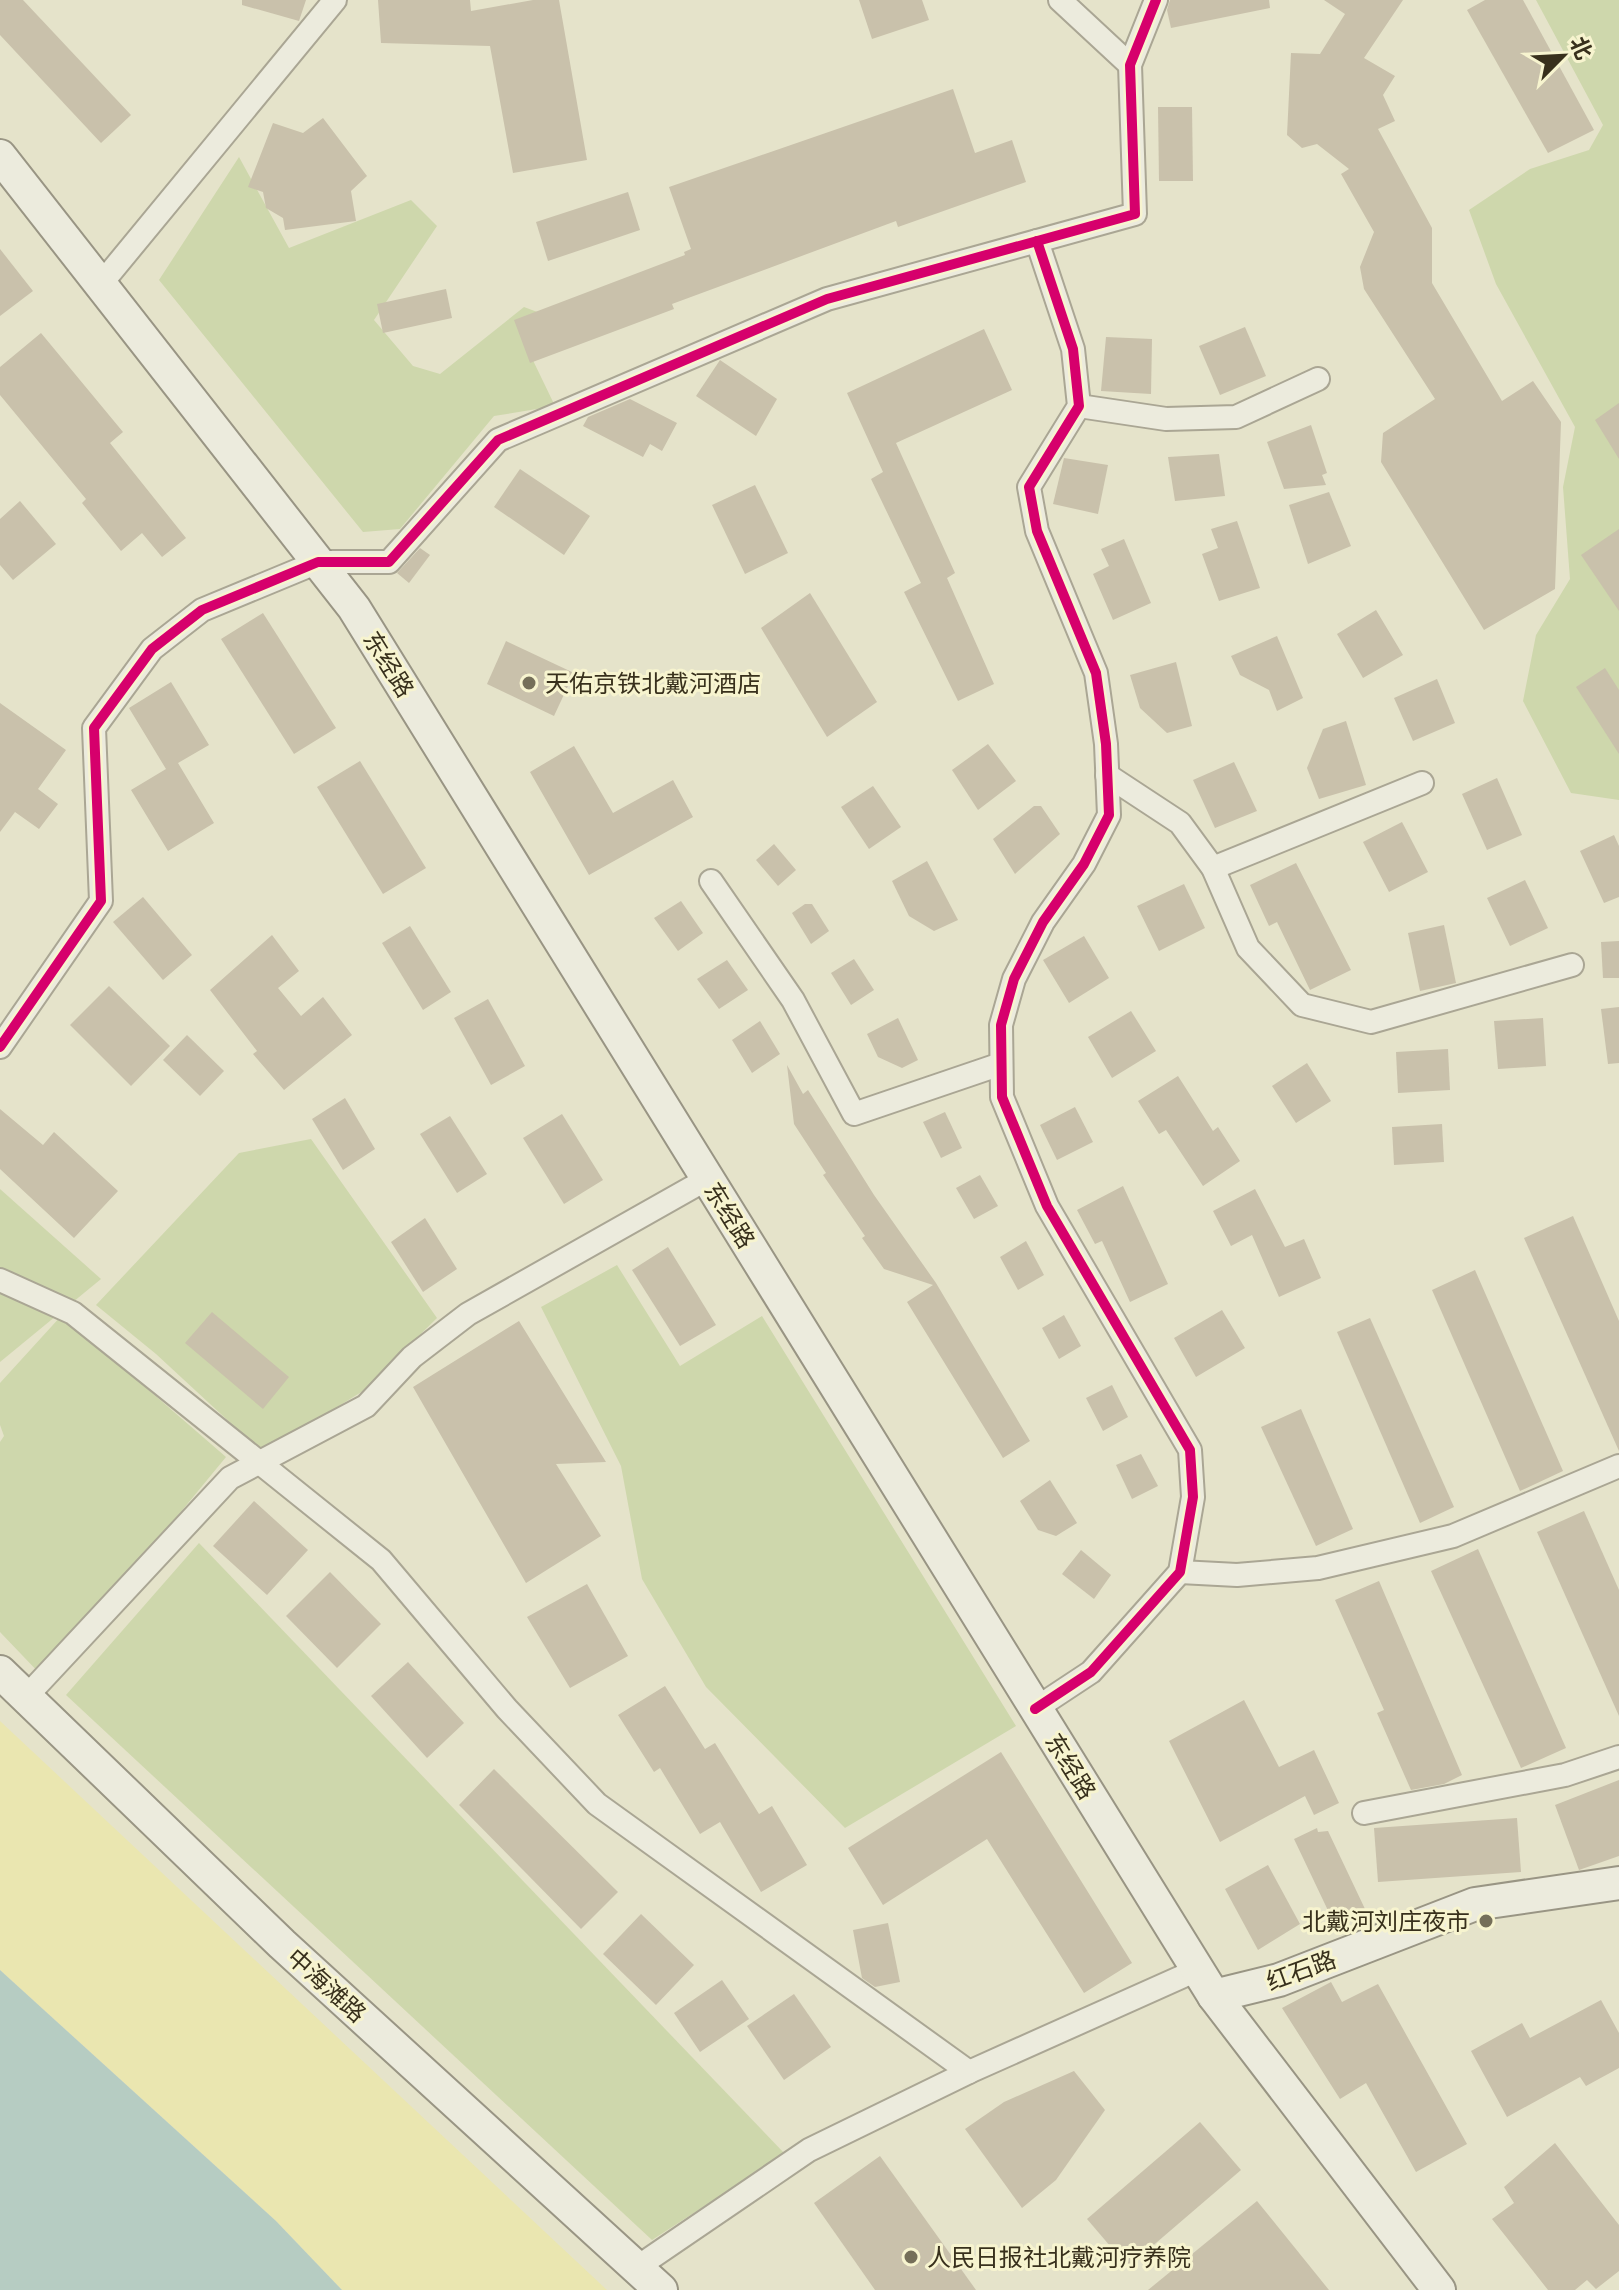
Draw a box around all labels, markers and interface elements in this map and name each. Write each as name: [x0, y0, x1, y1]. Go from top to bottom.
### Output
north arrow: [1523, 16, 1603, 96]
text: 北: [1564, 32, 1599, 64]
street label: 东经路: [356, 625, 422, 703]
place label: 天佑京铁北戴河酒店: [545, 667, 761, 699]
marker: 天佑京铁北戴河酒店: [520, 674, 538, 692]
street label: 东经路: [697, 1176, 763, 1254]
street label: 东经路: [1038, 1727, 1104, 1805]
place label: 北戴河刘庄夜市: [1302, 1905, 1470, 1937]
marker: 北戴河刘庄夜市: [1477, 1912, 1495, 1930]
street label: 中海滩路: [281, 1941, 373, 2029]
street label: 红石路: [1262, 1943, 1340, 1997]
place label: 人民日报社北戴河疗养院: [927, 2241, 1191, 2273]
marker: 人民日报社北戴河疗养院: [902, 2248, 920, 2266]

